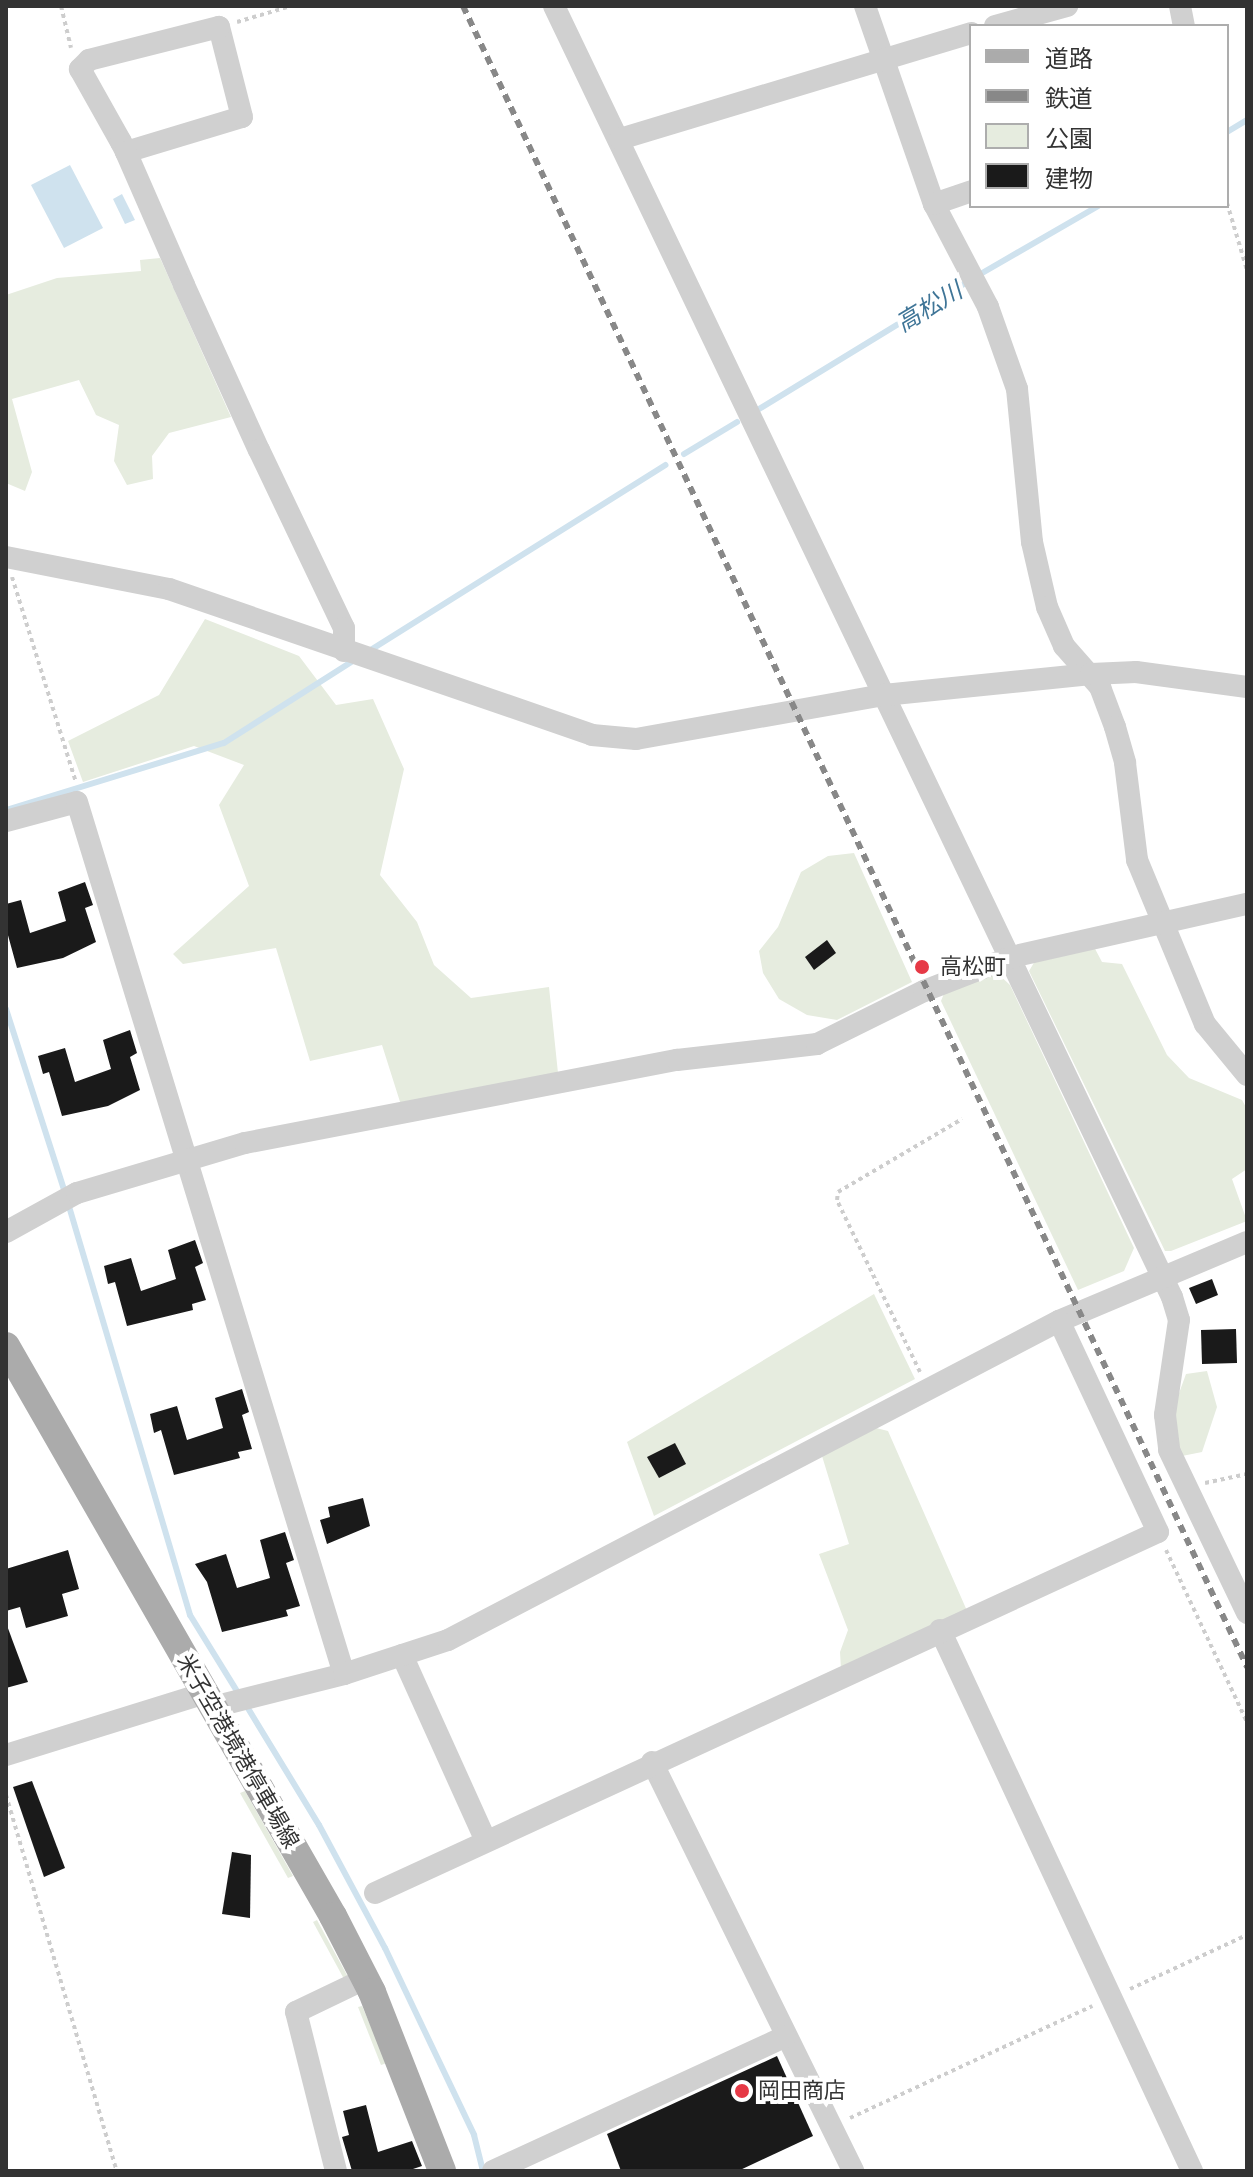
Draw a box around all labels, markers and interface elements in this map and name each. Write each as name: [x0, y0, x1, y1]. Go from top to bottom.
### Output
legend: [969, 24, 1229, 208]
text: 道路: [1045, 43, 1093, 74]
text: 鉄道: [1045, 83, 1093, 114]
text: 公園: [1045, 123, 1093, 154]
text: 建物: [1045, 163, 1093, 194]
water label: 高松川: [891, 276, 967, 338]
place label: 高松町: [940, 954, 1006, 980]
marker: 高松町: [911, 956, 933, 978]
street label: 米子空港境港停車場線: [172, 1649, 304, 1853]
place label: 岡田商店: [758, 2078, 846, 2104]
marker: 岡田商店: [733, 2082, 751, 2100]

